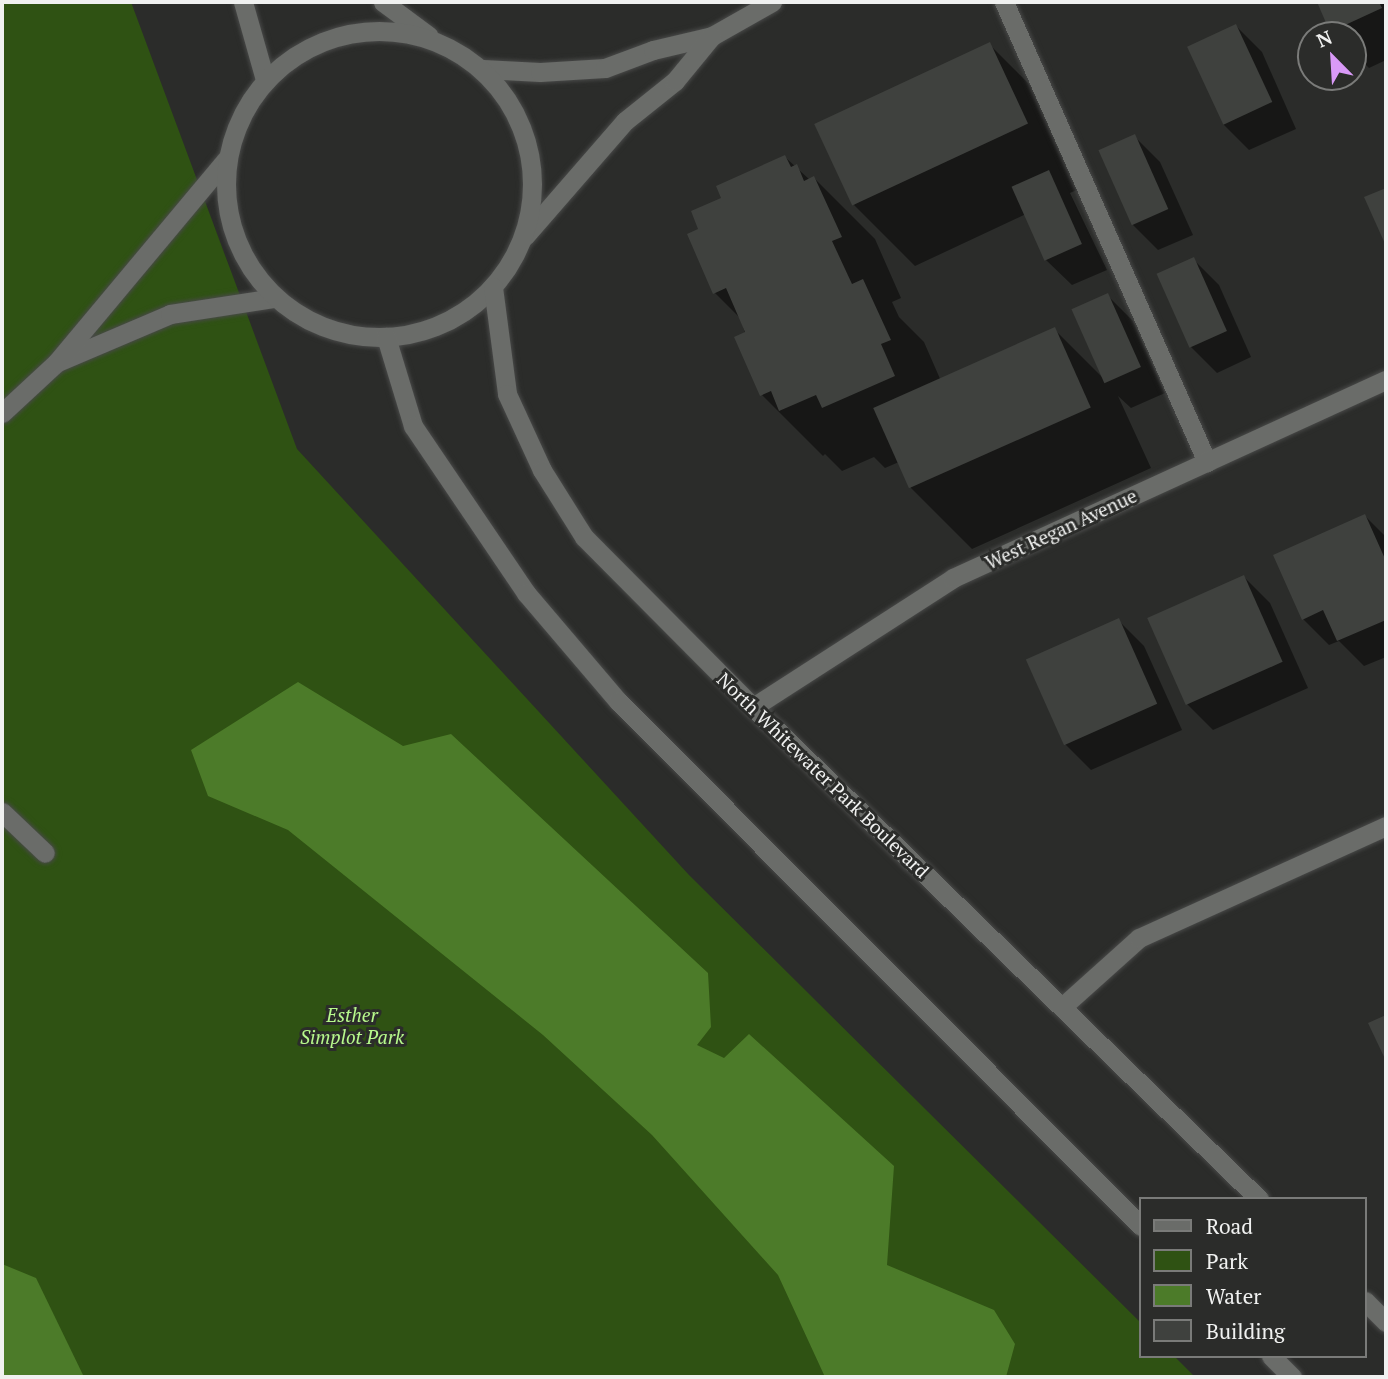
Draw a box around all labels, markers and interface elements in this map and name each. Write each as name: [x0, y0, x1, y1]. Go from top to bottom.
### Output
north arrow: [1297, 21, 1367, 91]
text: N: [1312, 24, 1336, 53]
street label: West Regan Avenue: [981, 484, 1141, 574]
street label: North Whitewater Park Boulevard: [712, 668, 934, 882]
park label: Esther Simplot Park: [300, 1004, 404, 1048]
legend: [1140, 1197, 1367, 1358]
text: Road: [1206, 1212, 1253, 1240]
text: Park: [1206, 1247, 1248, 1275]
text: Water: [1206, 1282, 1261, 1310]
text: Building: [1206, 1317, 1285, 1345]

